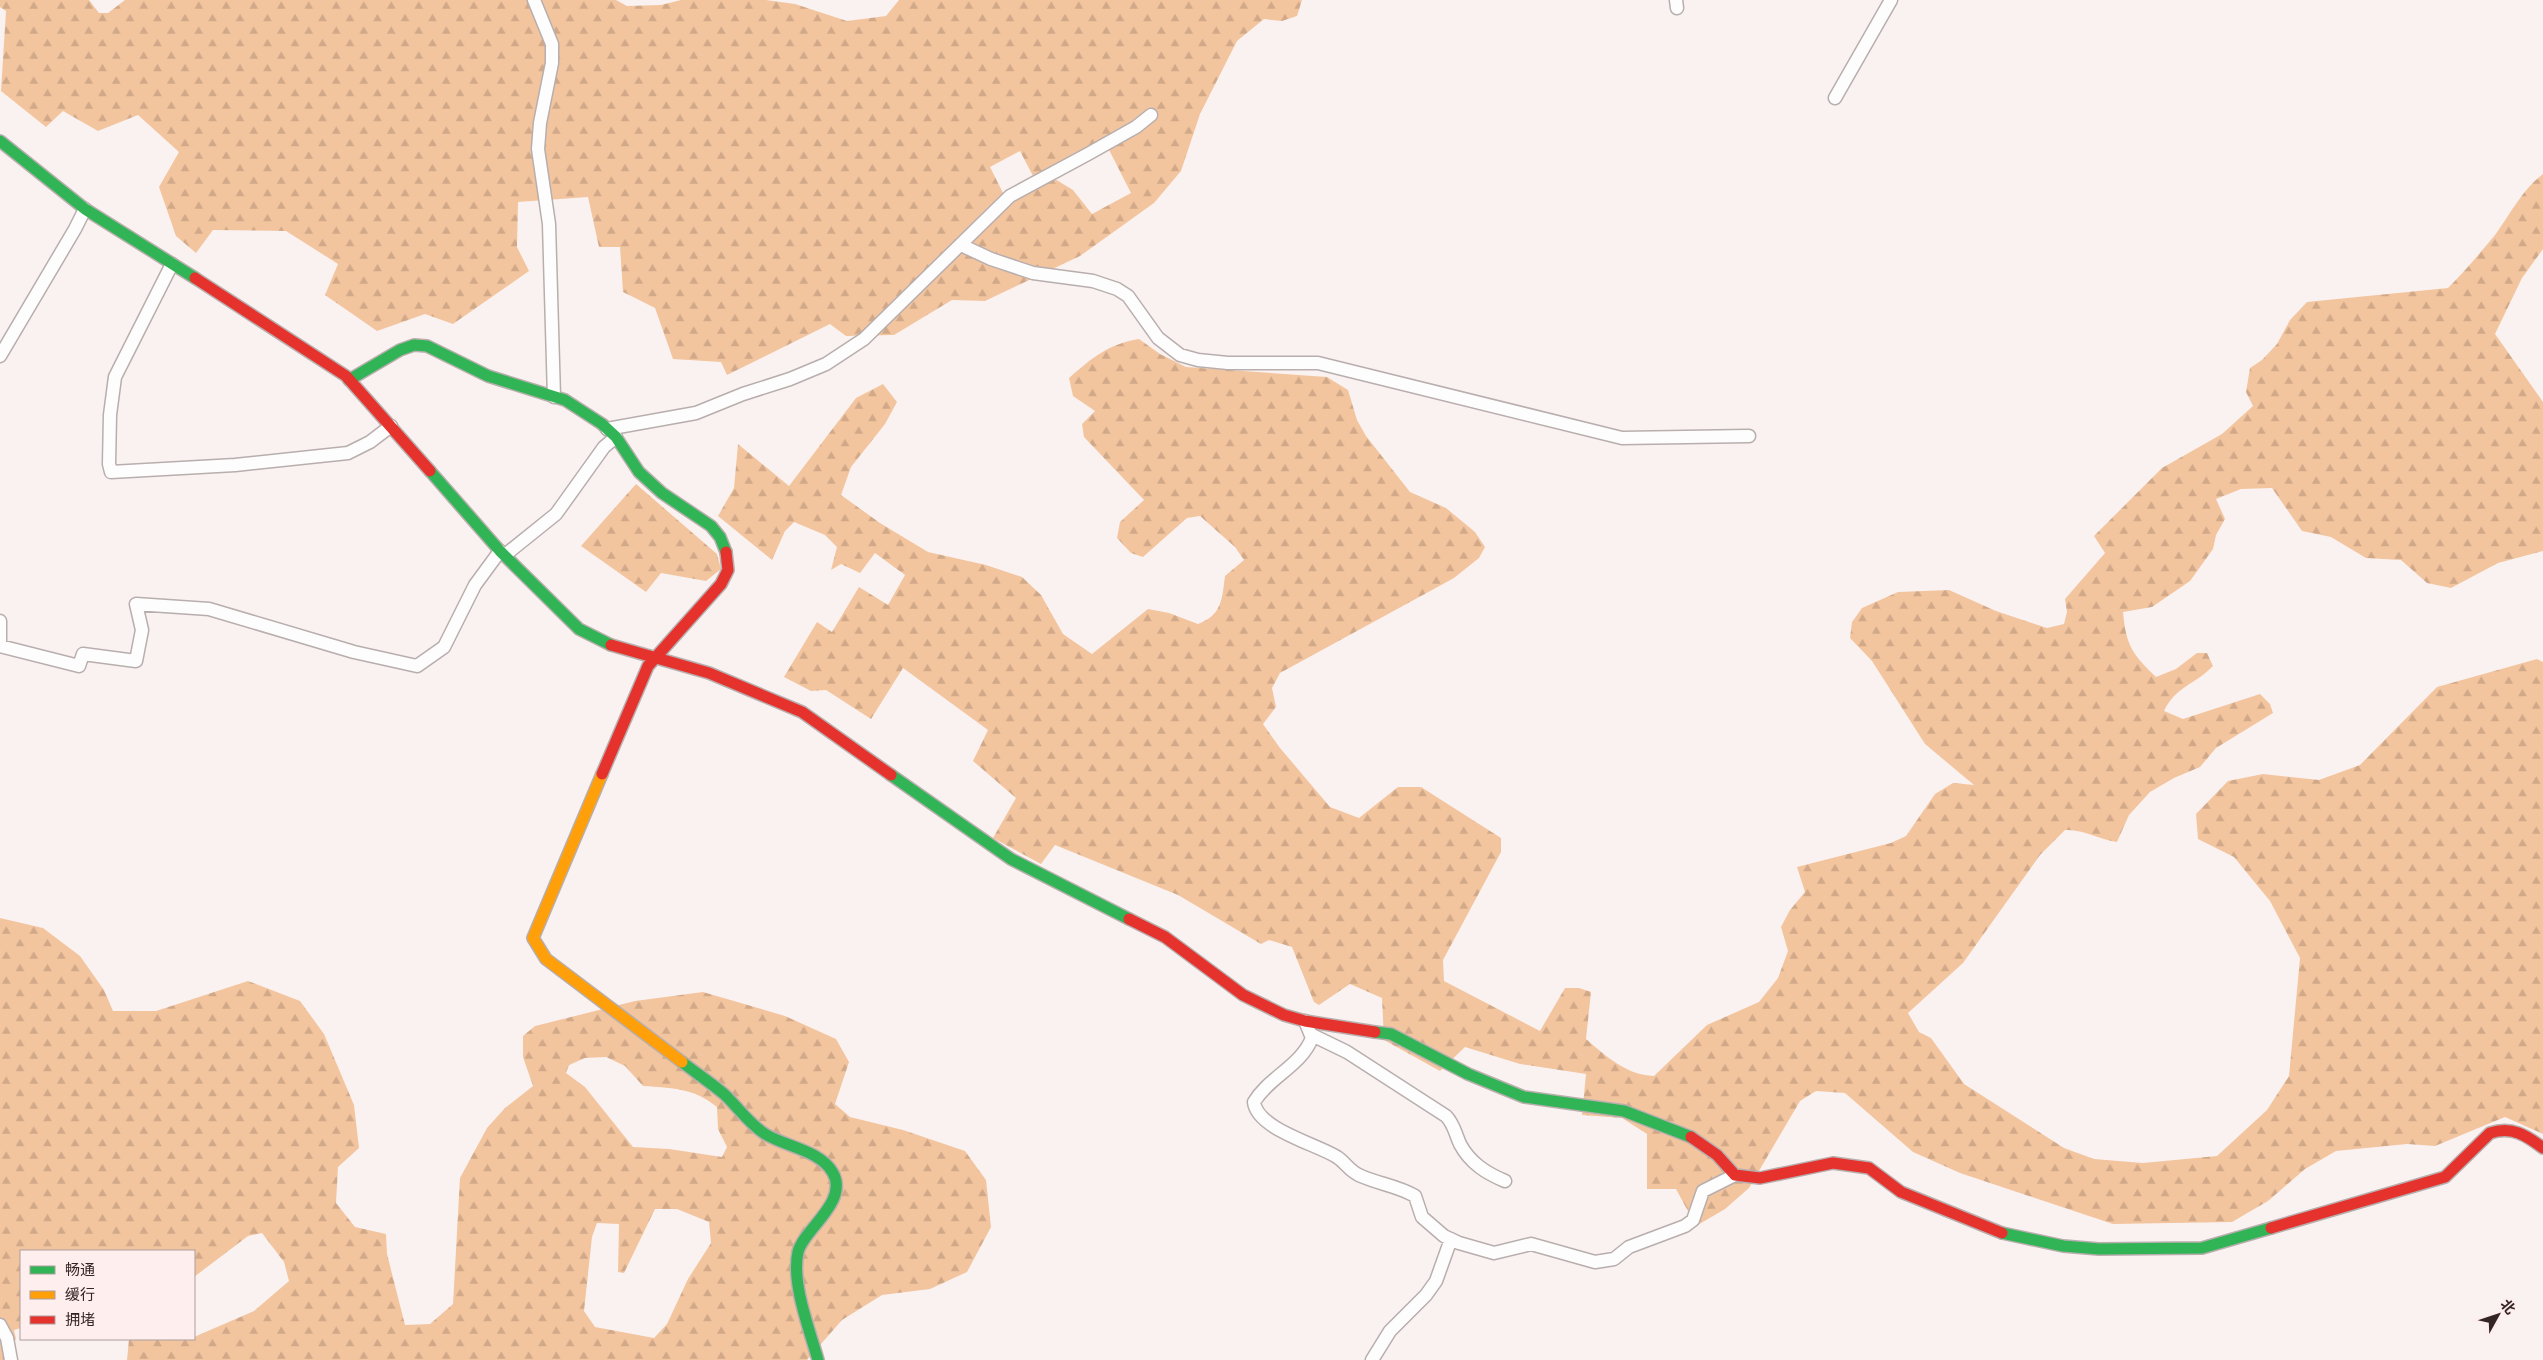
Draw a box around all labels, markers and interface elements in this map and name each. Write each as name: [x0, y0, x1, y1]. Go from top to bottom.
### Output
legend: [20, 1250, 195, 1340]
text: 畅通: [65, 1261, 95, 1280]
text: 缓行: [65, 1286, 95, 1305]
north arrow: [2473, 1290, 2523, 1340]
text: 北: [2497, 1296, 2519, 1318]
text: 拥堵: [65, 1311, 95, 1330]

